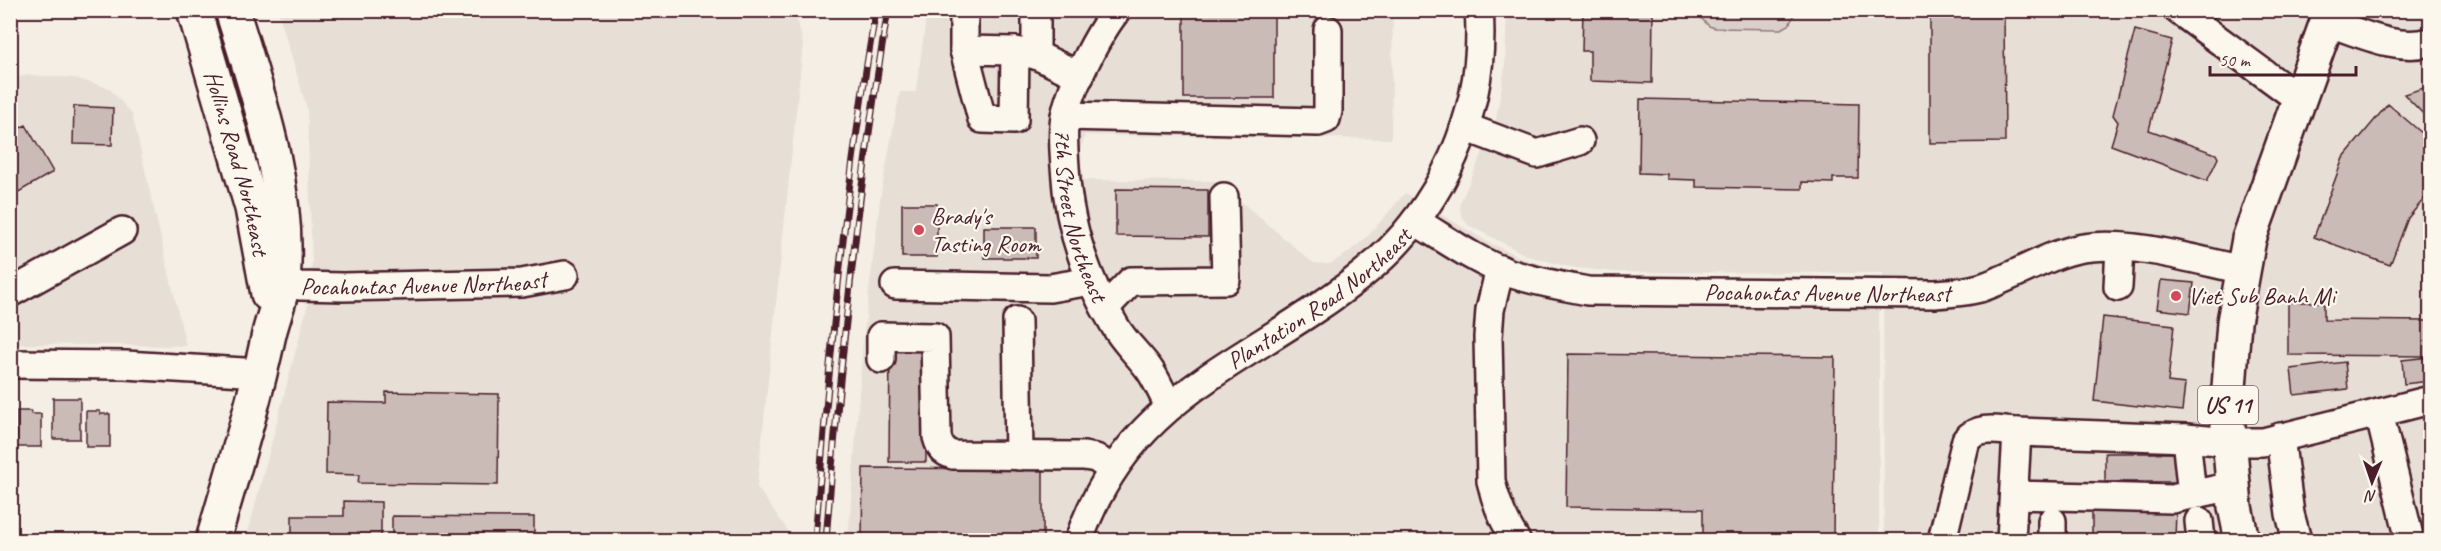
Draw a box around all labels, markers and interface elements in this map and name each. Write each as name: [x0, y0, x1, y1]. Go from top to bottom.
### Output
scale bar: [2210, 39, 2356, 77]
text: 50 m: [2219, 49, 2252, 71]
street label: Hollins Road Northeast: [198, 67, 276, 260]
street label: 7th Street Northeast: [1048, 128, 1115, 308]
place label: Brady's Tasting Room: [931, 201, 1042, 259]
street label: Plantation Road Northeast: [1221, 220, 1419, 376]
marker: Brady's Tasting Room: [912, 223, 926, 237]
street label: Pocahontas Avenue Northeast: [300, 263, 552, 302]
street label: Pocahontas Avenue Northeast: [1704, 277, 1954, 309]
place label: Viet Sub Banh Mi: [2188, 281, 2337, 311]
marker: Viet Sub Banh Mi: [2169, 289, 2183, 303]
road number: US 11: [2198, 386, 2258, 424]
north arrow: [2342, 452, 2402, 512]
text: N: [2363, 486, 2377, 506]

